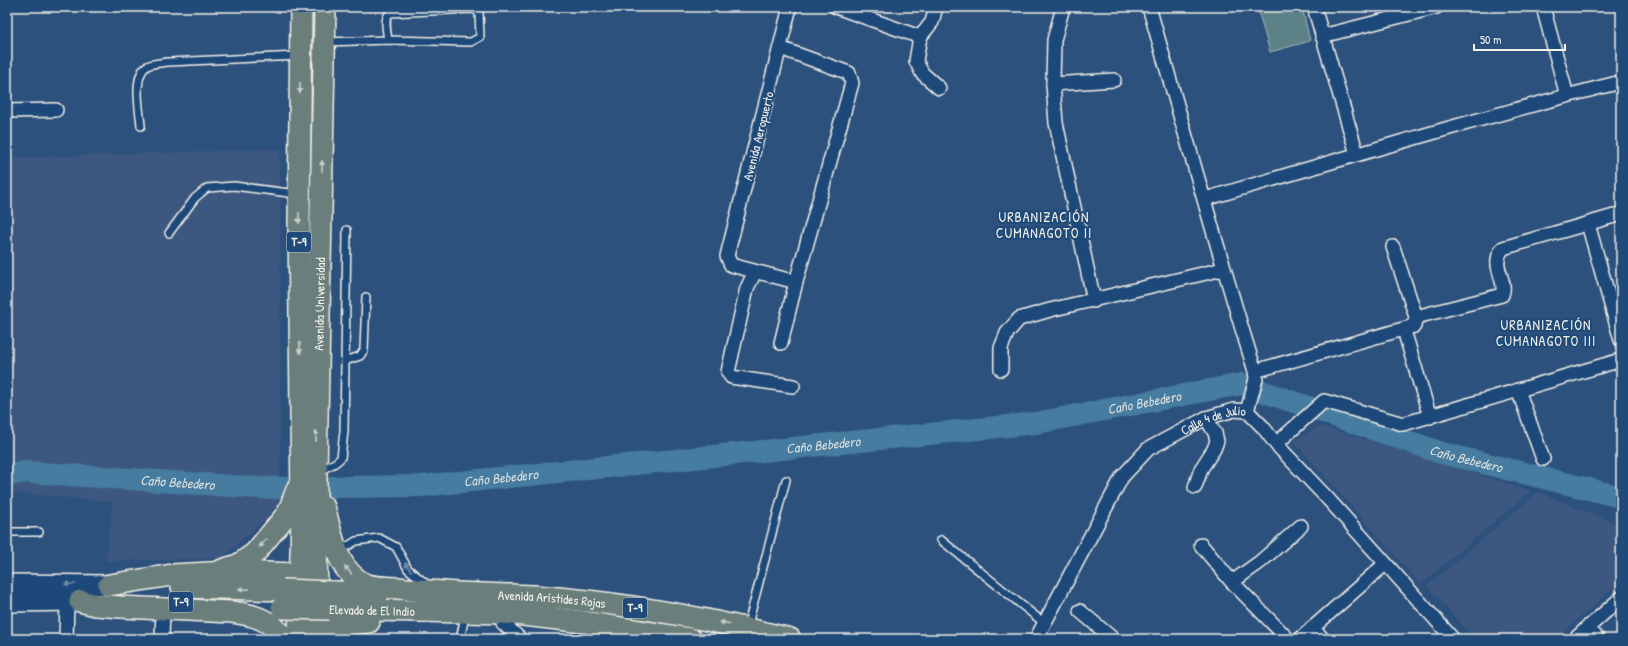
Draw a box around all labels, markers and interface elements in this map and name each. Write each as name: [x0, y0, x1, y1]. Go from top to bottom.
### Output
scale bar: [1474, 26, 1565, 52]
text: 50 m: [1480, 31, 1501, 48]
one-way arrow: [297, 82, 303, 95]
street label: Avenida Aeropuerto: [738, 90, 778, 182]
one-way arrow: [319, 159, 325, 172]
district label: URBANIZACIÓN CUMANAGOTO II: [996, 207, 1092, 242]
one-way arrow: [296, 212, 302, 225]
road number: T-9: [287, 232, 311, 252]
street label: Avenida Universidad: [309, 257, 329, 351]
district label: URBANIZACIÓN CUMANAGOTO III: [1496, 315, 1596, 350]
one-way arrow: [297, 342, 303, 355]
water label: Caño Bebedero: [1106, 385, 1184, 418]
street label: Calle 4 de Julio: [1177, 401, 1247, 439]
one-way arrow: [313, 430, 320, 442]
water label: Caño Bebedero: [785, 431, 862, 458]
water label: Caño Bebedero: [1427, 439, 1506, 477]
water label: Caño Bebedero: [463, 464, 540, 491]
water label: Caño Bebedero: [140, 470, 217, 494]
one-way arrow: [259, 538, 268, 548]
one-way arrow: [404, 561, 412, 572]
one-way arrow: [344, 565, 353, 575]
one-way arrow: [63, 581, 76, 587]
one-way arrow: [238, 585, 250, 592]
street label: Avenida Arístides Rojas: [498, 586, 607, 612]
road number: T-9: [169, 592, 193, 612]
road number: T-9: [623, 598, 647, 618]
street label: Elevado de El Indio: [329, 600, 415, 620]
one-way arrow: [719, 620, 731, 626]

